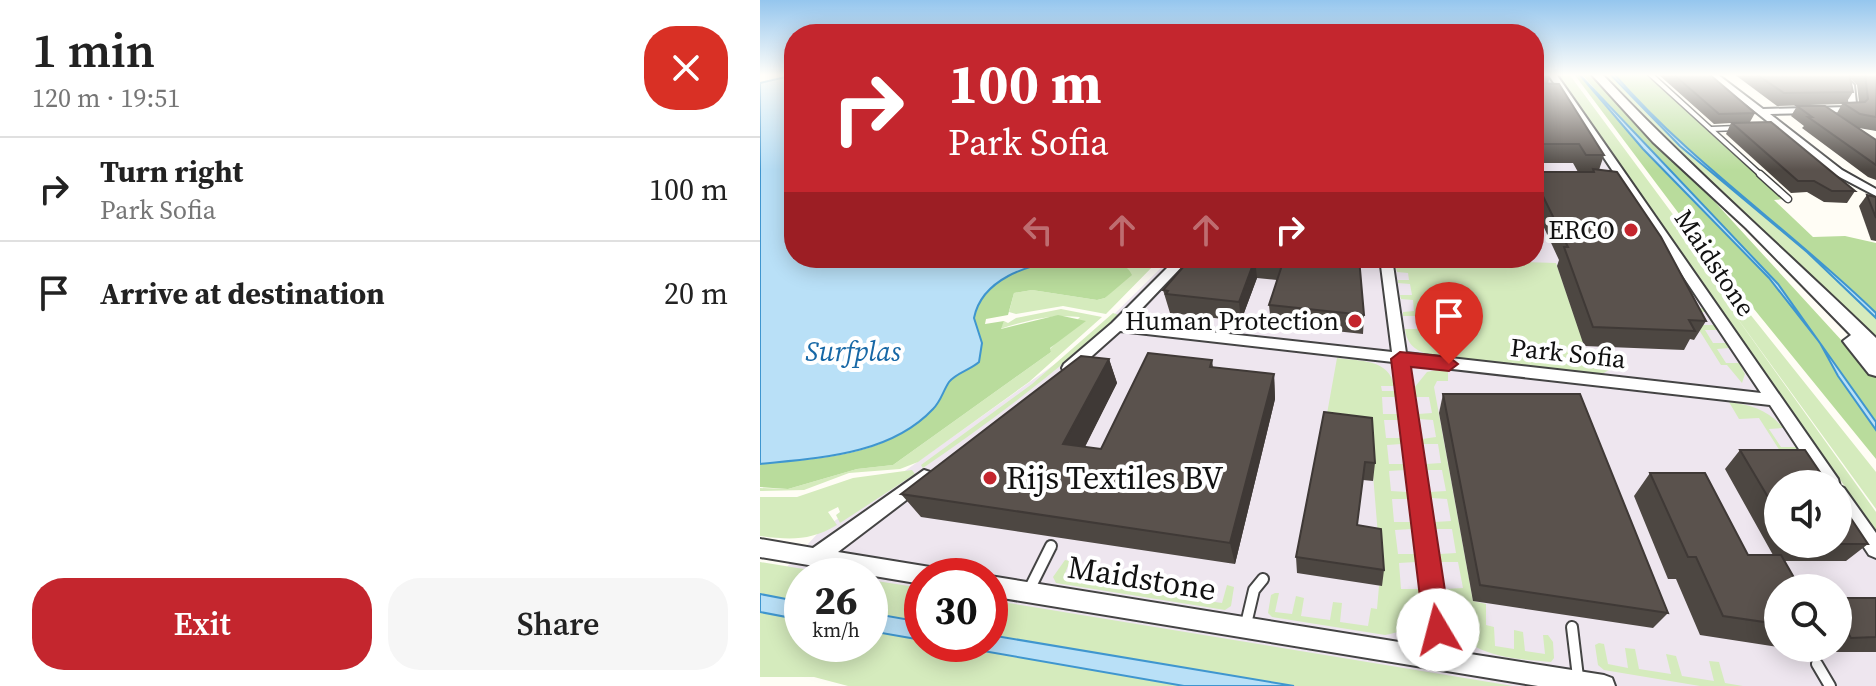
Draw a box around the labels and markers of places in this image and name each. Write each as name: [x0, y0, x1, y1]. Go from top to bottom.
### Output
place label: ERCO: [1548, 212, 1615, 248]
marker: ERCO: [1622, 221, 1640, 239]
pin: [1415, 282, 1483, 364]
place label: Human Protection: [1125, 303, 1339, 339]
marker: Human Protection: [1346, 312, 1364, 330]
place label: Rijs Textiles BV: [1006, 456, 1224, 500]
marker: Rijs Textiles BV: [981, 469, 999, 487]

